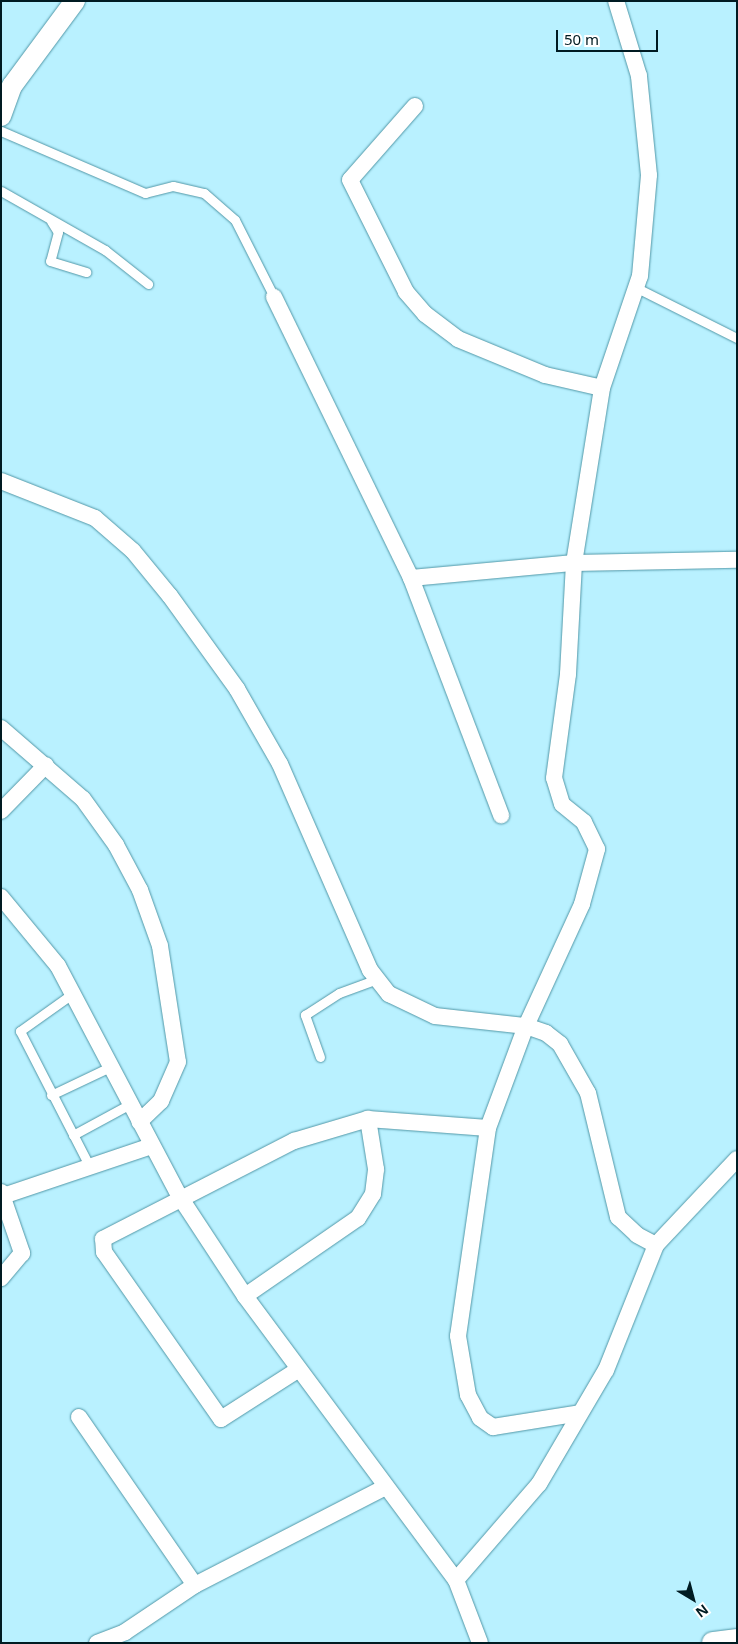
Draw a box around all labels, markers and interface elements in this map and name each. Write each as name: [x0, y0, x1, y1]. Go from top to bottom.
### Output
scale bar: [558, 20, 660, 52]
text: 50 m: [564, 29, 599, 49]
north arrow: [668, 1574, 718, 1624]
text: N: [692, 1600, 713, 1622]

